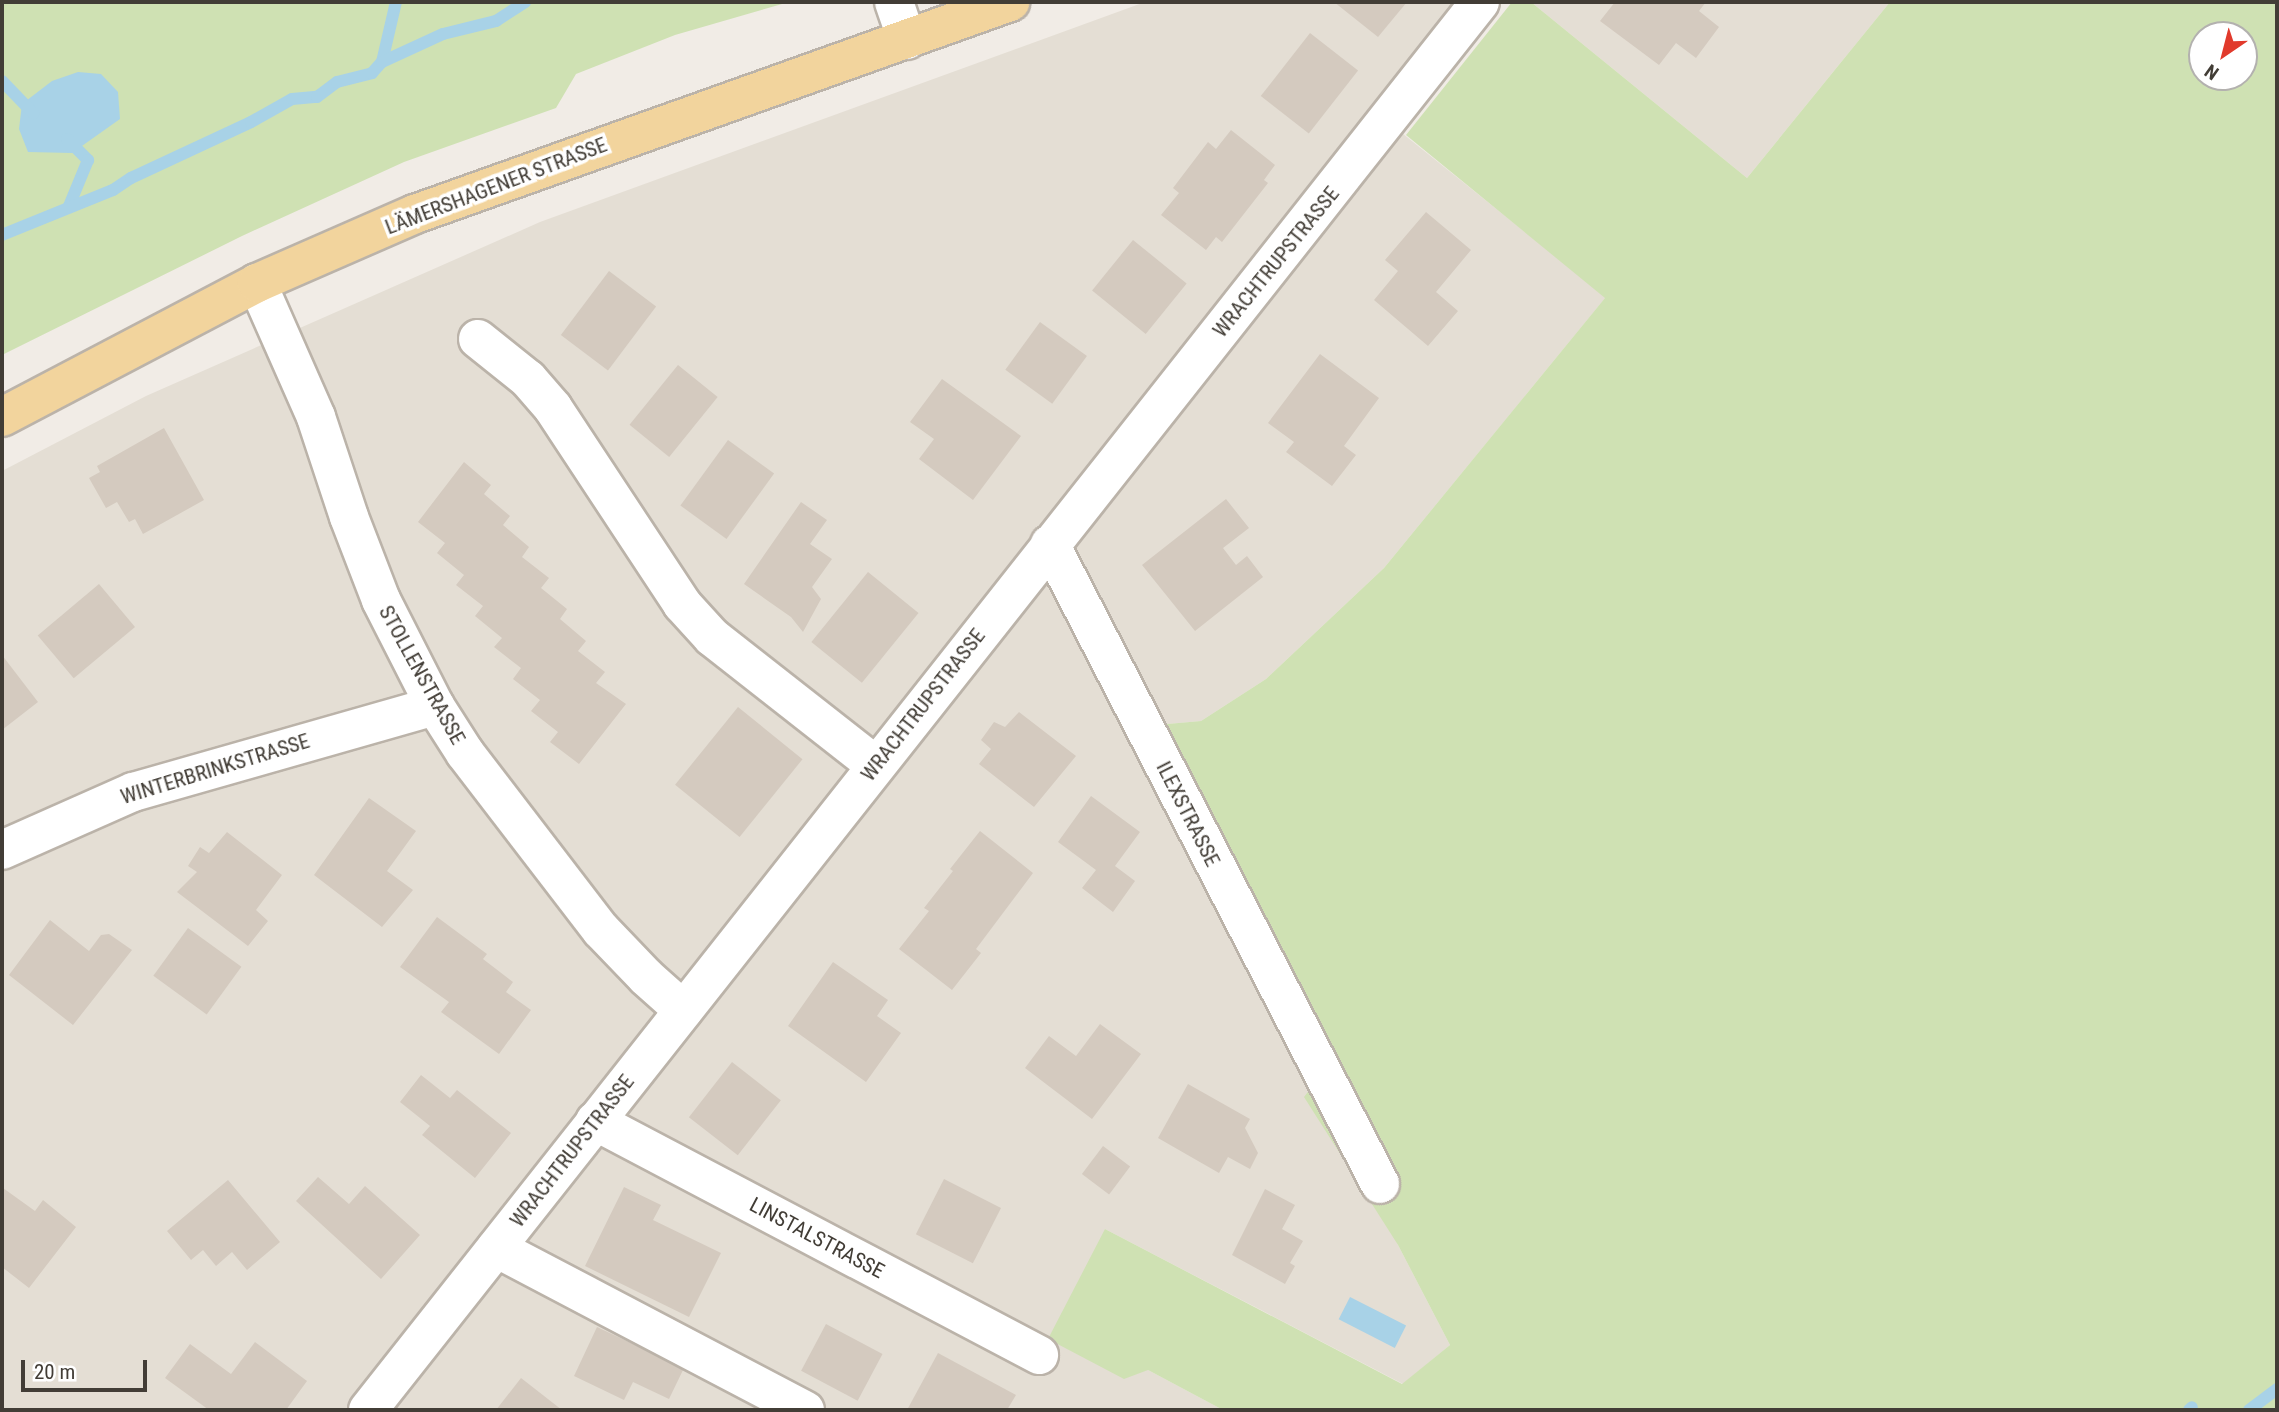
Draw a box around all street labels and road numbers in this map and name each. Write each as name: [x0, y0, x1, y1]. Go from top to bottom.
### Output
street label: LÄMERSHAGENER STRASSE: [382, 132, 610, 240]
street label: WRACHTRUPSTRASSE: [1208, 182, 1344, 342]
street label: STOLLENSTRASSE: [373, 601, 471, 749]
street label: WRACHTRUPSTRASSE: [856, 624, 990, 786]
street label: WINTERBRINKSTRASSE: [118, 728, 312, 810]
street label: ILEXSTRASSE: [1151, 757, 1225, 871]
street label: WRACHTRUPSTRASSE: [505, 1070, 639, 1232]
street label: LINSTALSTRASSE: [745, 1192, 889, 1284]

